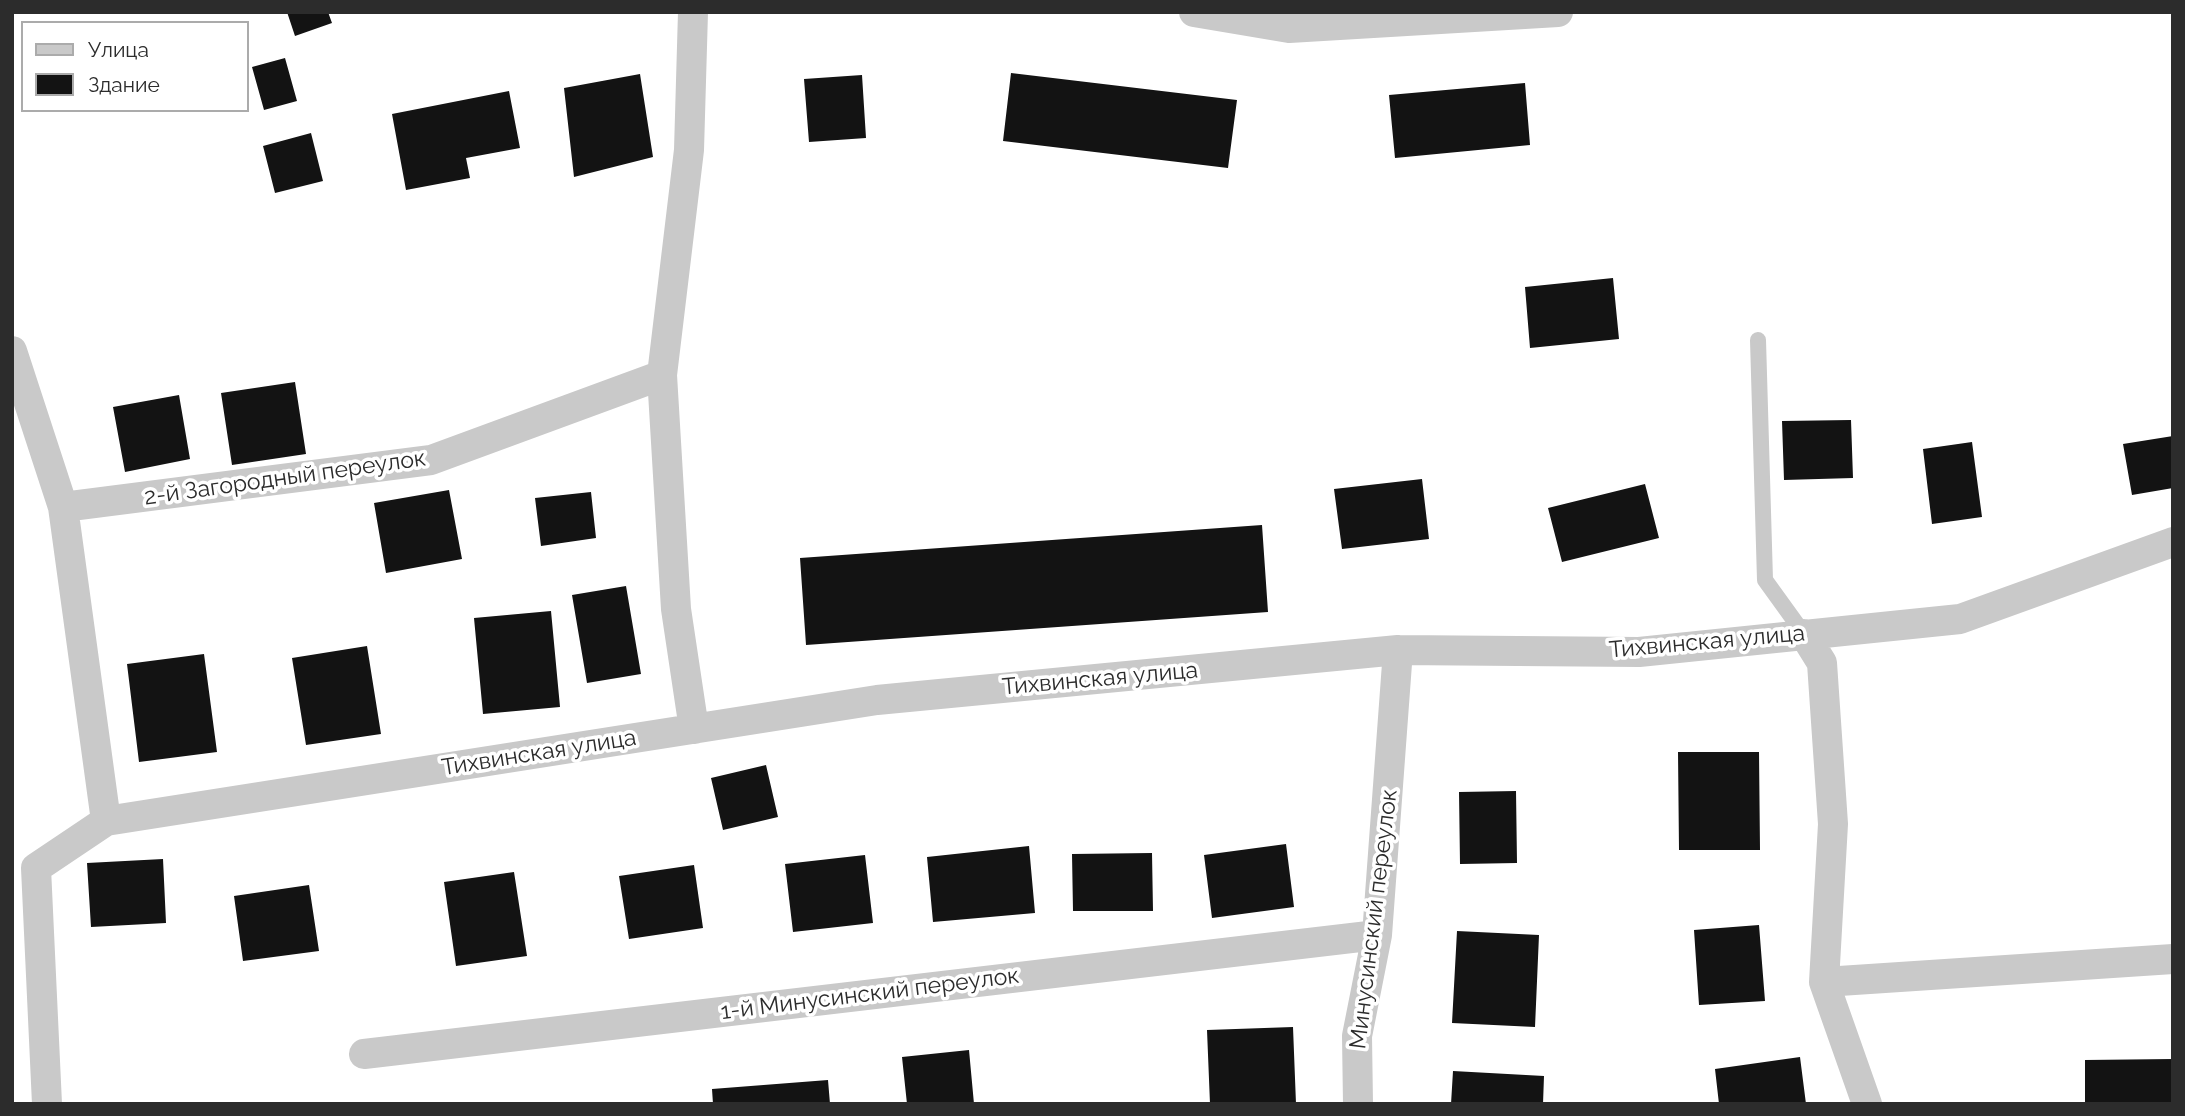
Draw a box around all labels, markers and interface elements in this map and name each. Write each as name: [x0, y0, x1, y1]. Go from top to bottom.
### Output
legend: [21, 21, 248, 112]
text: Улица: [88, 37, 149, 62]
text: Здание: [88, 72, 160, 97]
street label: 2-й Загородный переулок: [142, 445, 428, 511]
street label: Тихвинская улица: [1608, 620, 1806, 664]
street label: Тихвинская улица: [1001, 657, 1199, 701]
street label: Тихвинская улица: [440, 724, 638, 782]
street label: Минусинский переулок: [1344, 787, 1404, 1051]
street label: 1-й Минусинский переулок: [719, 962, 1021, 1026]

